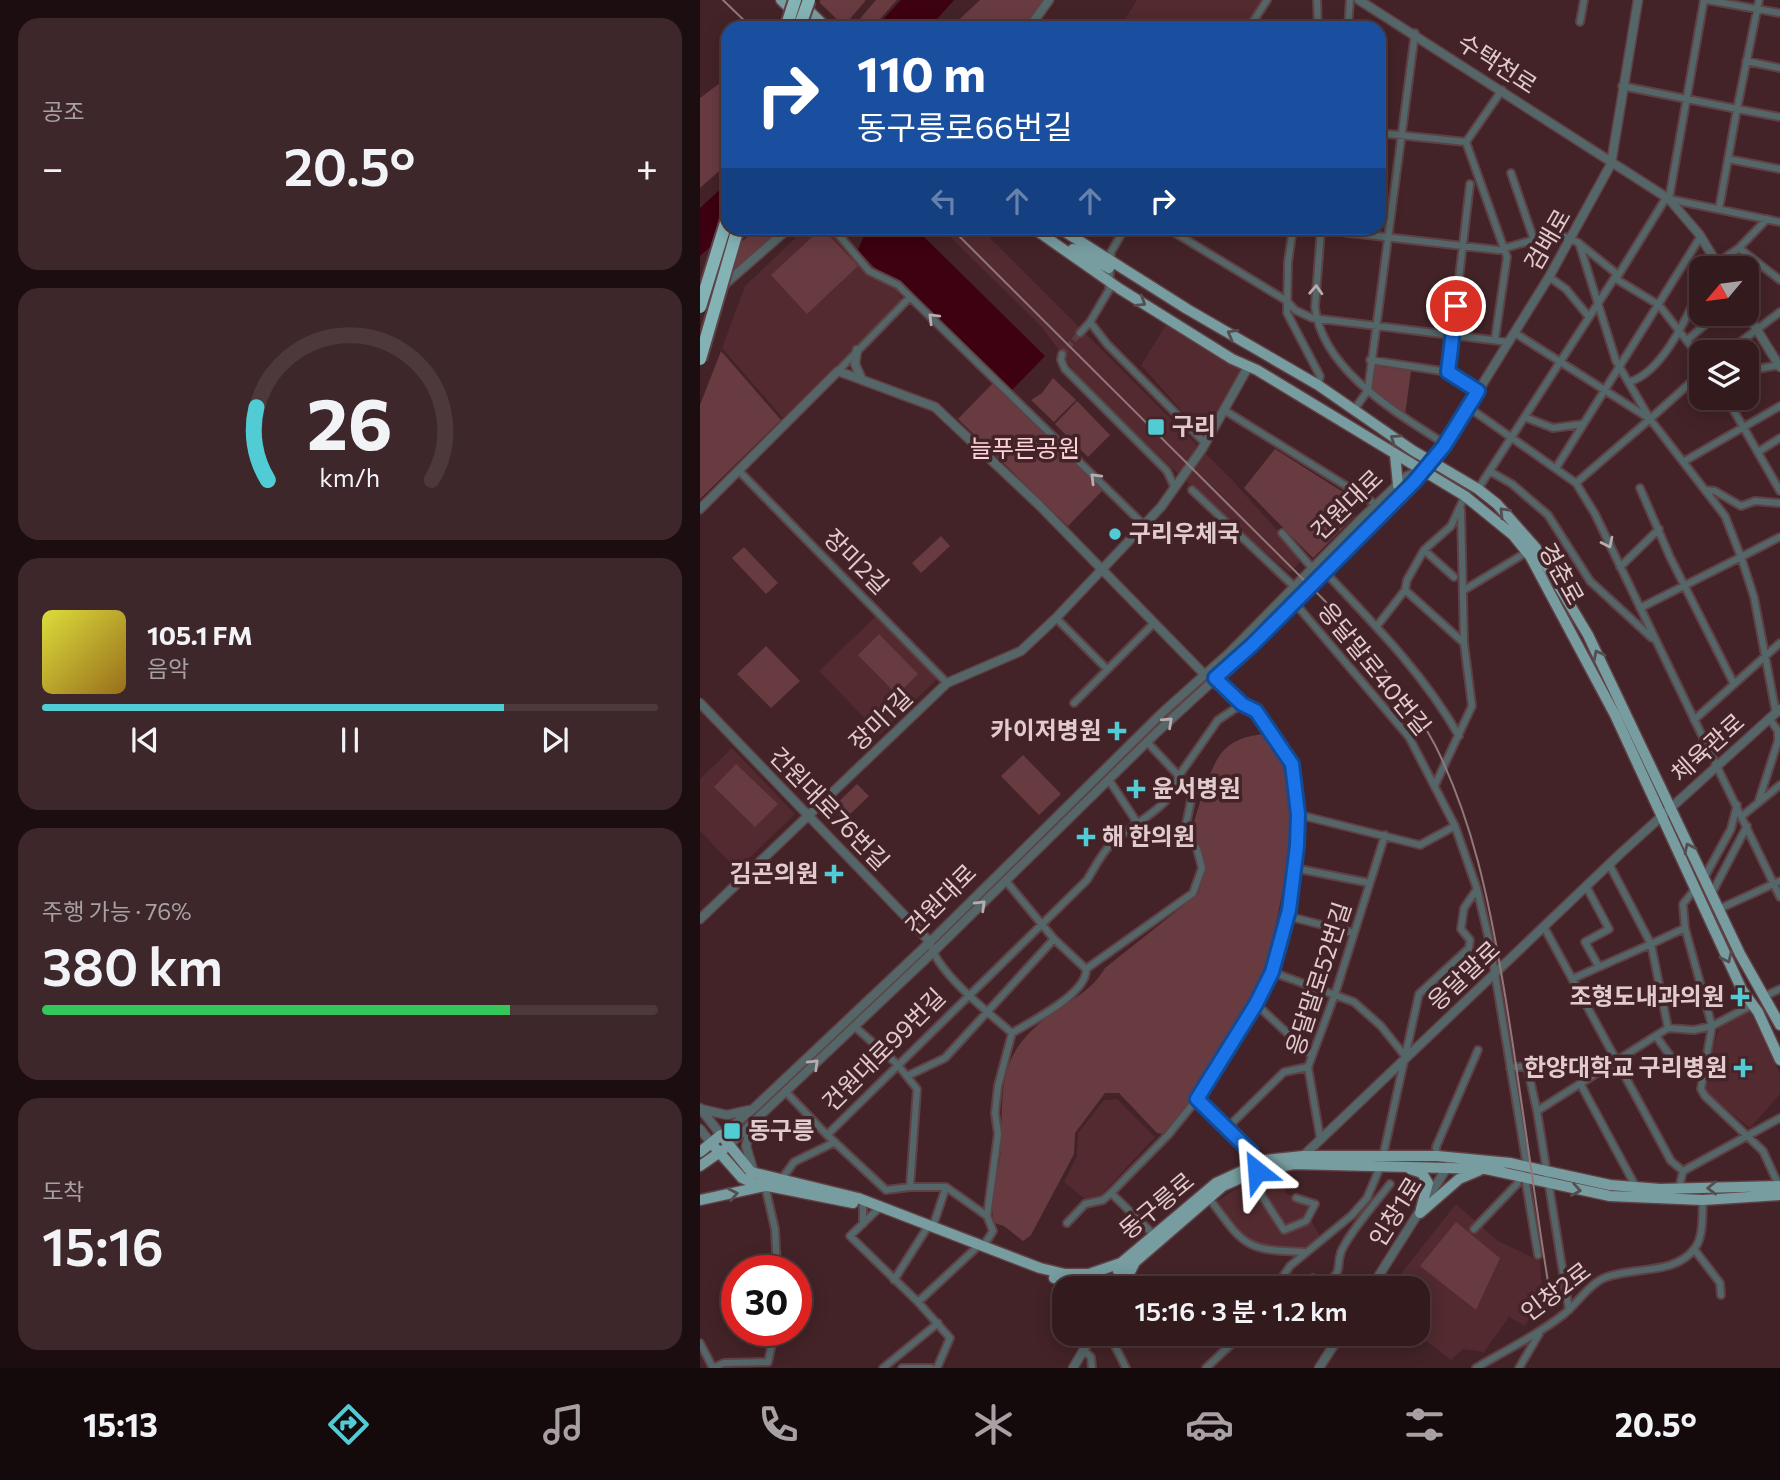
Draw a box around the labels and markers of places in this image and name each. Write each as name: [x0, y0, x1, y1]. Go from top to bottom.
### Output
pin: [1426, 276, 1486, 336]
place label: 구리: [1172, 411, 1216, 440]
marker: 구리: [1146, 417, 1166, 437]
place label: 구리우체국: [1129, 518, 1239, 547]
marker: 구리우체국: [1107, 526, 1123, 542]
place label: 카이저병원: [991, 715, 1101, 744]
marker: 카이저병원: [1107, 721, 1127, 741]
place label: 윤서병원: [1152, 773, 1240, 802]
marker: 윤서병원: [1126, 779, 1146, 799]
place label: 해 한의원: [1102, 821, 1195, 850]
marker: 해 한의원: [1076, 827, 1096, 847]
place label: 김곤의원: [730, 858, 818, 887]
marker: 김곤의원: [824, 864, 844, 884]
place label: 조형도내과의원: [1569, 981, 1724, 1010]
marker: 조형도내과의원: [1730, 987, 1750, 1007]
place label: 한양대학교 구리병원: [1524, 1052, 1727, 1081]
marker: 한양대학교 구리병원: [1733, 1058, 1753, 1078]
place label: 동구릉: [748, 1115, 814, 1144]
marker: 동구릉: [722, 1121, 742, 1141]

